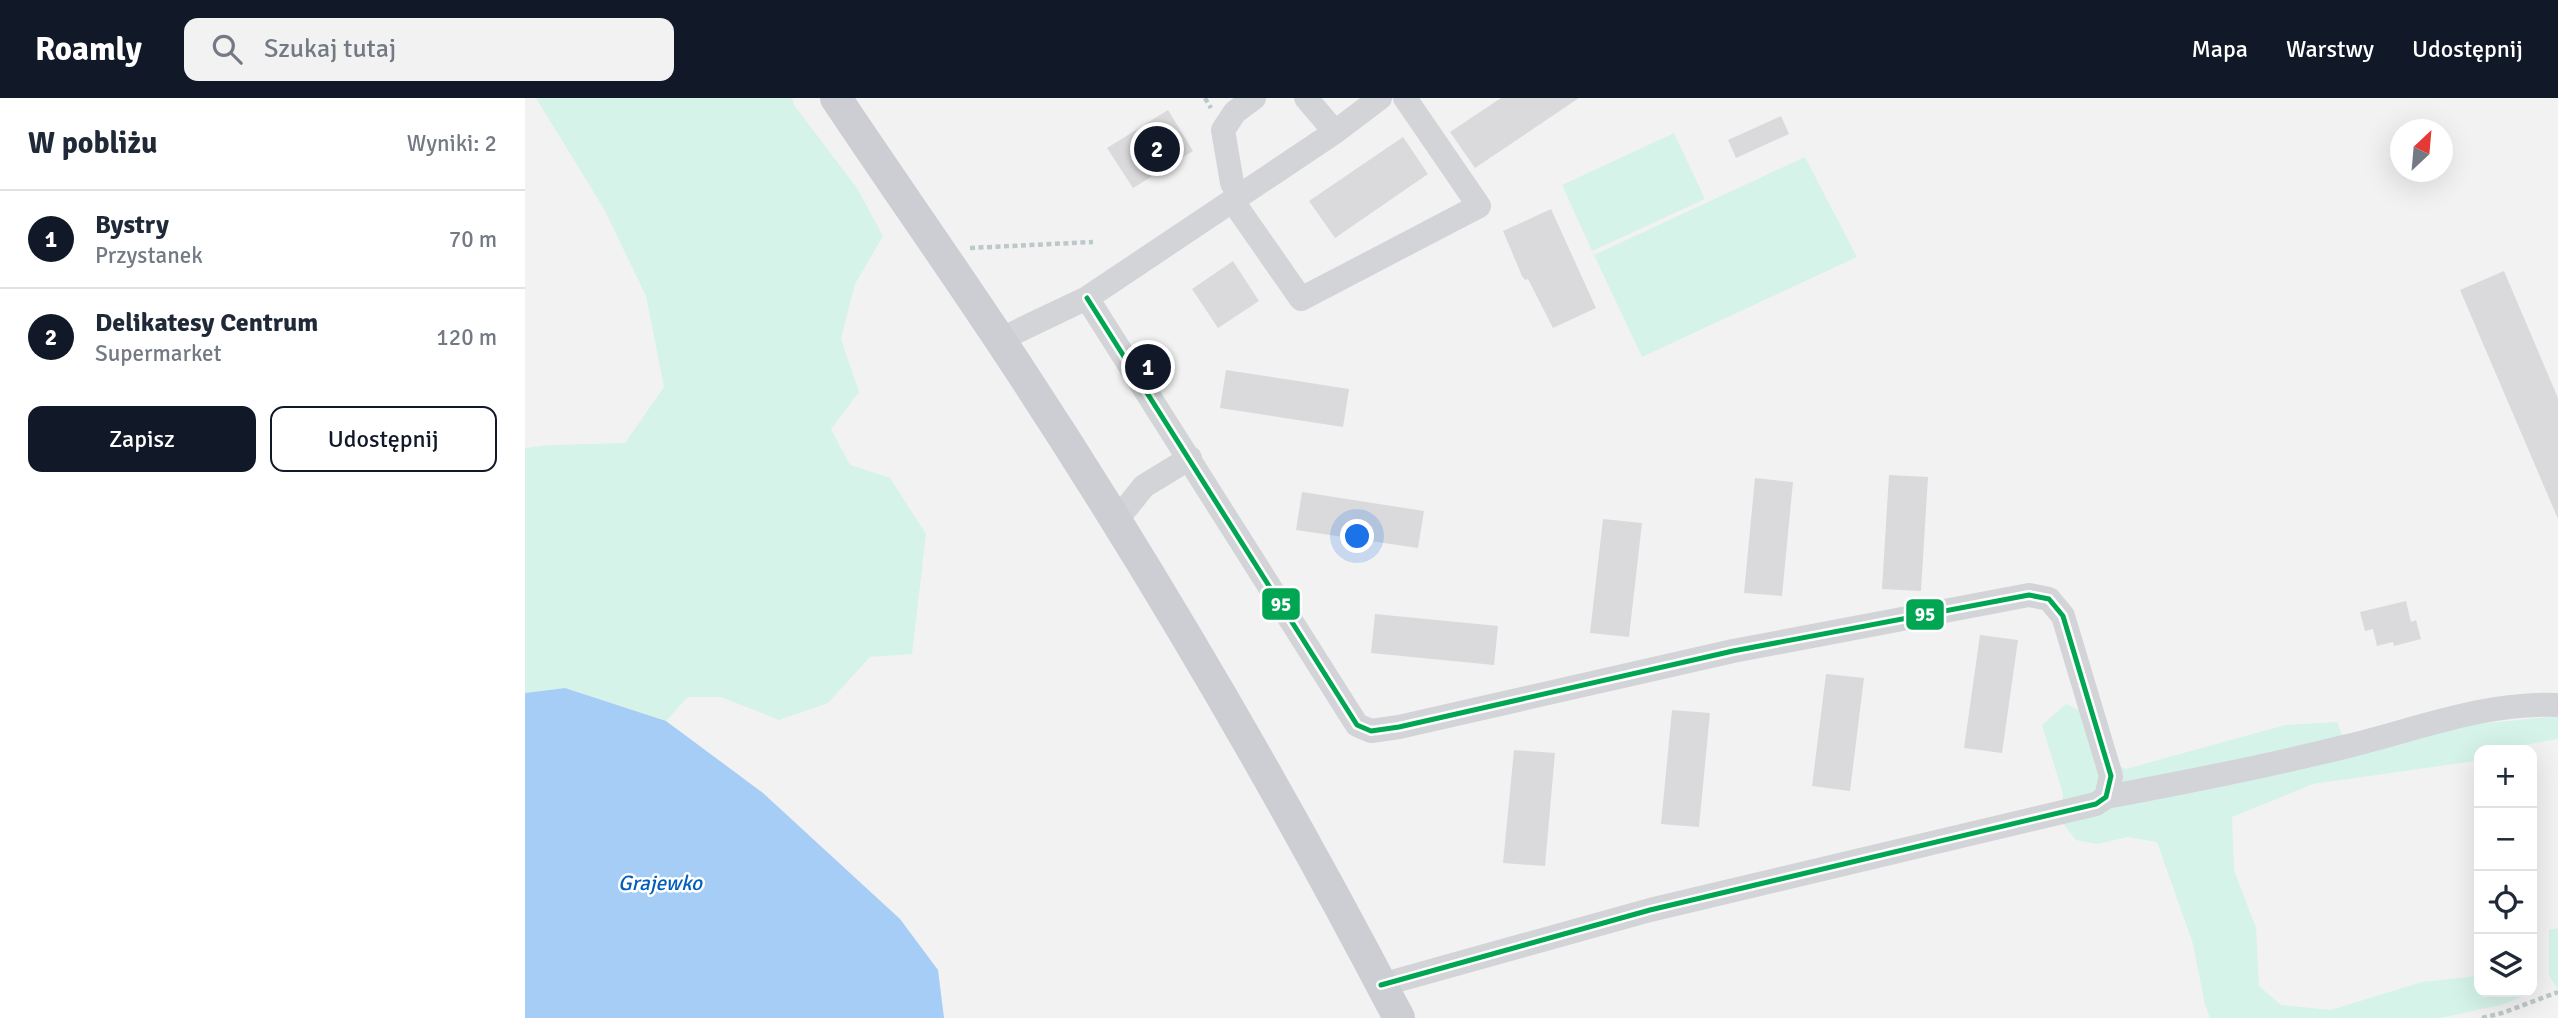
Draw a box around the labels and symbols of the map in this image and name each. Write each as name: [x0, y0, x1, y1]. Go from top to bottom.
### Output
north arrow: [2390, 119, 2453, 182]
pin: 2: [1134, 123, 1180, 175]
pin: 1: [1125, 341, 1171, 393]
your location: [1340, 519, 1374, 553]
line badge: 95: [1261, 587, 1301, 621]
text: 95: [1271, 593, 1291, 617]
line badge: 95: [1905, 598, 1945, 631]
text: 95: [1915, 603, 1935, 627]
water label: Grajewko: [618, 870, 703, 896]

